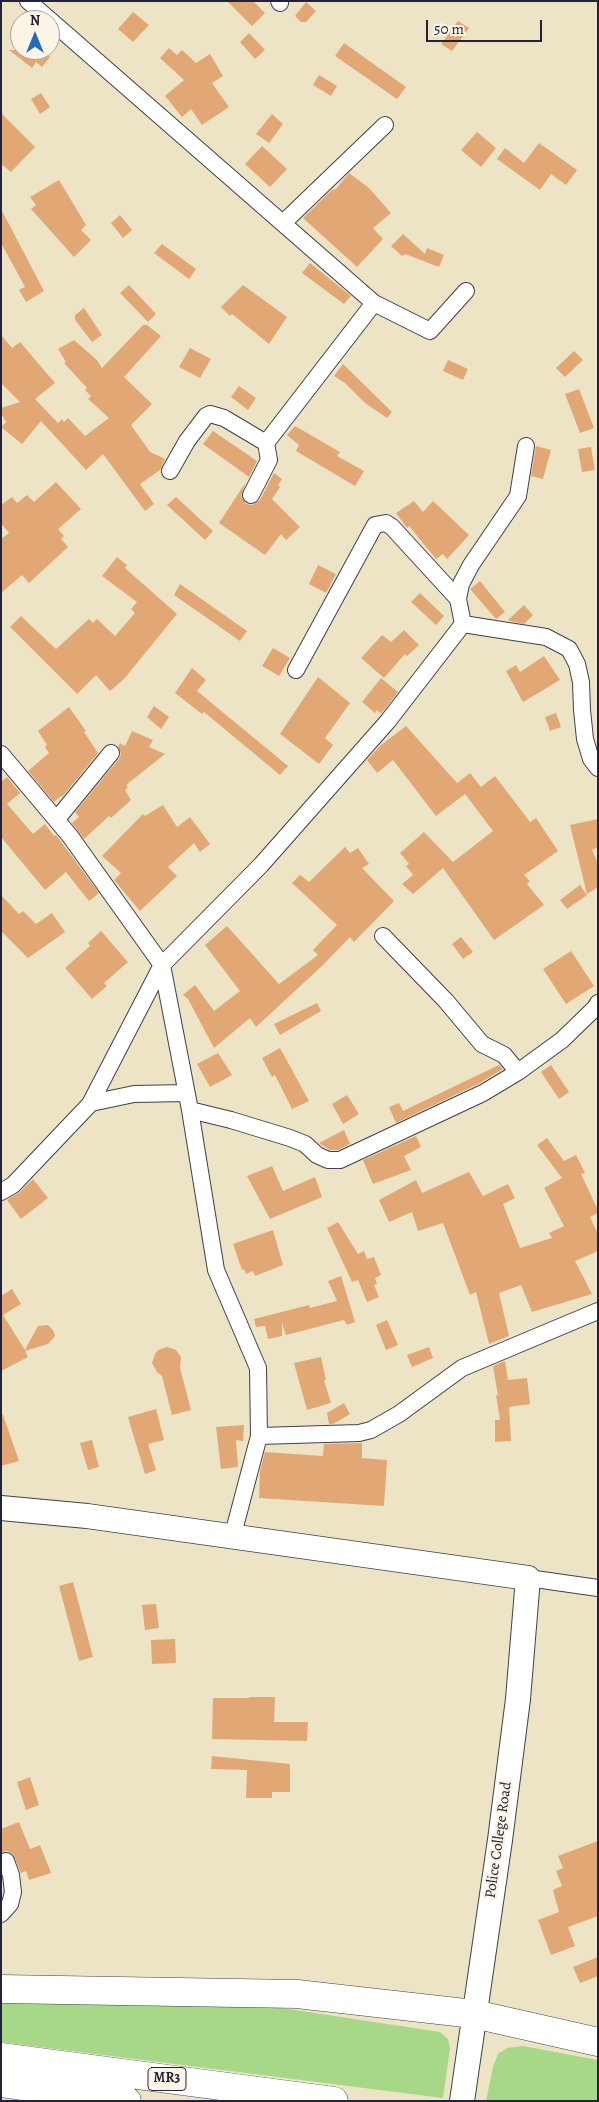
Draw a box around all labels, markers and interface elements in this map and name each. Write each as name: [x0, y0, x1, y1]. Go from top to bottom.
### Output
north arrow: [10, 10, 60, 60]
scale bar: [429, 10, 545, 42]
text: N: [30, 11, 40, 30]
text: 50 m: [434, 19, 464, 39]
street label: Police College Road: [482, 1780, 516, 1900]
road number: MR3: [148, 2068, 186, 2090]

